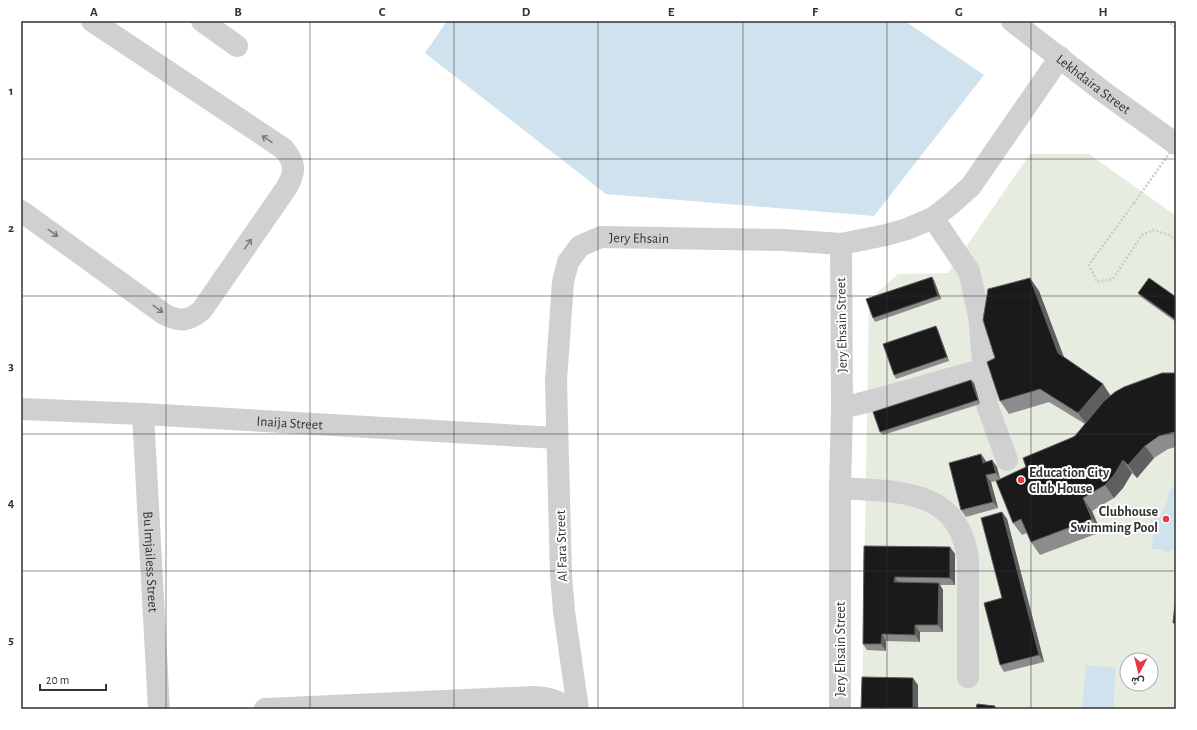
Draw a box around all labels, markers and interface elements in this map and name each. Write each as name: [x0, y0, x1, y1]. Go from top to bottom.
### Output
text: A: [90, 6, 98, 19]
text: B: [234, 6, 242, 19]
text: C: [379, 6, 386, 19]
text: D: [522, 6, 531, 19]
text: E: [668, 6, 675, 19]
text: F: [812, 6, 819, 19]
text: G: [955, 6, 963, 19]
text: H: [1098, 6, 1108, 19]
street label: Lekhdaira Street: [1053, 52, 1133, 117]
text: 1: [9, 85, 13, 98]
one-way arrow: [262, 134, 273, 143]
text: 2: [8, 222, 14, 235]
one-way arrow: [47, 229, 58, 237]
street label: Jery Ehsain: [609, 231, 669, 246]
one-way arrow: [244, 238, 252, 249]
street label: Jery Ehsain Street: [834, 277, 850, 373]
one-way arrow: [152, 305, 163, 314]
text: 3: [8, 360, 14, 373]
street label: Inaija Street: [256, 415, 324, 432]
place label: Education City Club House: [1029, 466, 1110, 496]
marker: Education City Club House: [1016, 475, 1026, 485]
text: 4: [8, 497, 15, 510]
place label: Clubhouse Swimming Pool: [1070, 505, 1158, 535]
street label: Al Fara Street: [554, 509, 570, 582]
street label: Bu Imjailess Street: [140, 511, 160, 613]
marker: Clubhouse Swimming Pool: [1161, 514, 1171, 524]
street label: Jery Ehsain Street: [834, 601, 848, 697]
text: 5: [8, 634, 14, 647]
north arrow: [1119, 652, 1159, 692]
scale bar: [40, 666, 106, 692]
text: 20 m: [46, 674, 69, 686]
text: ش: [1131, 674, 1145, 688]

